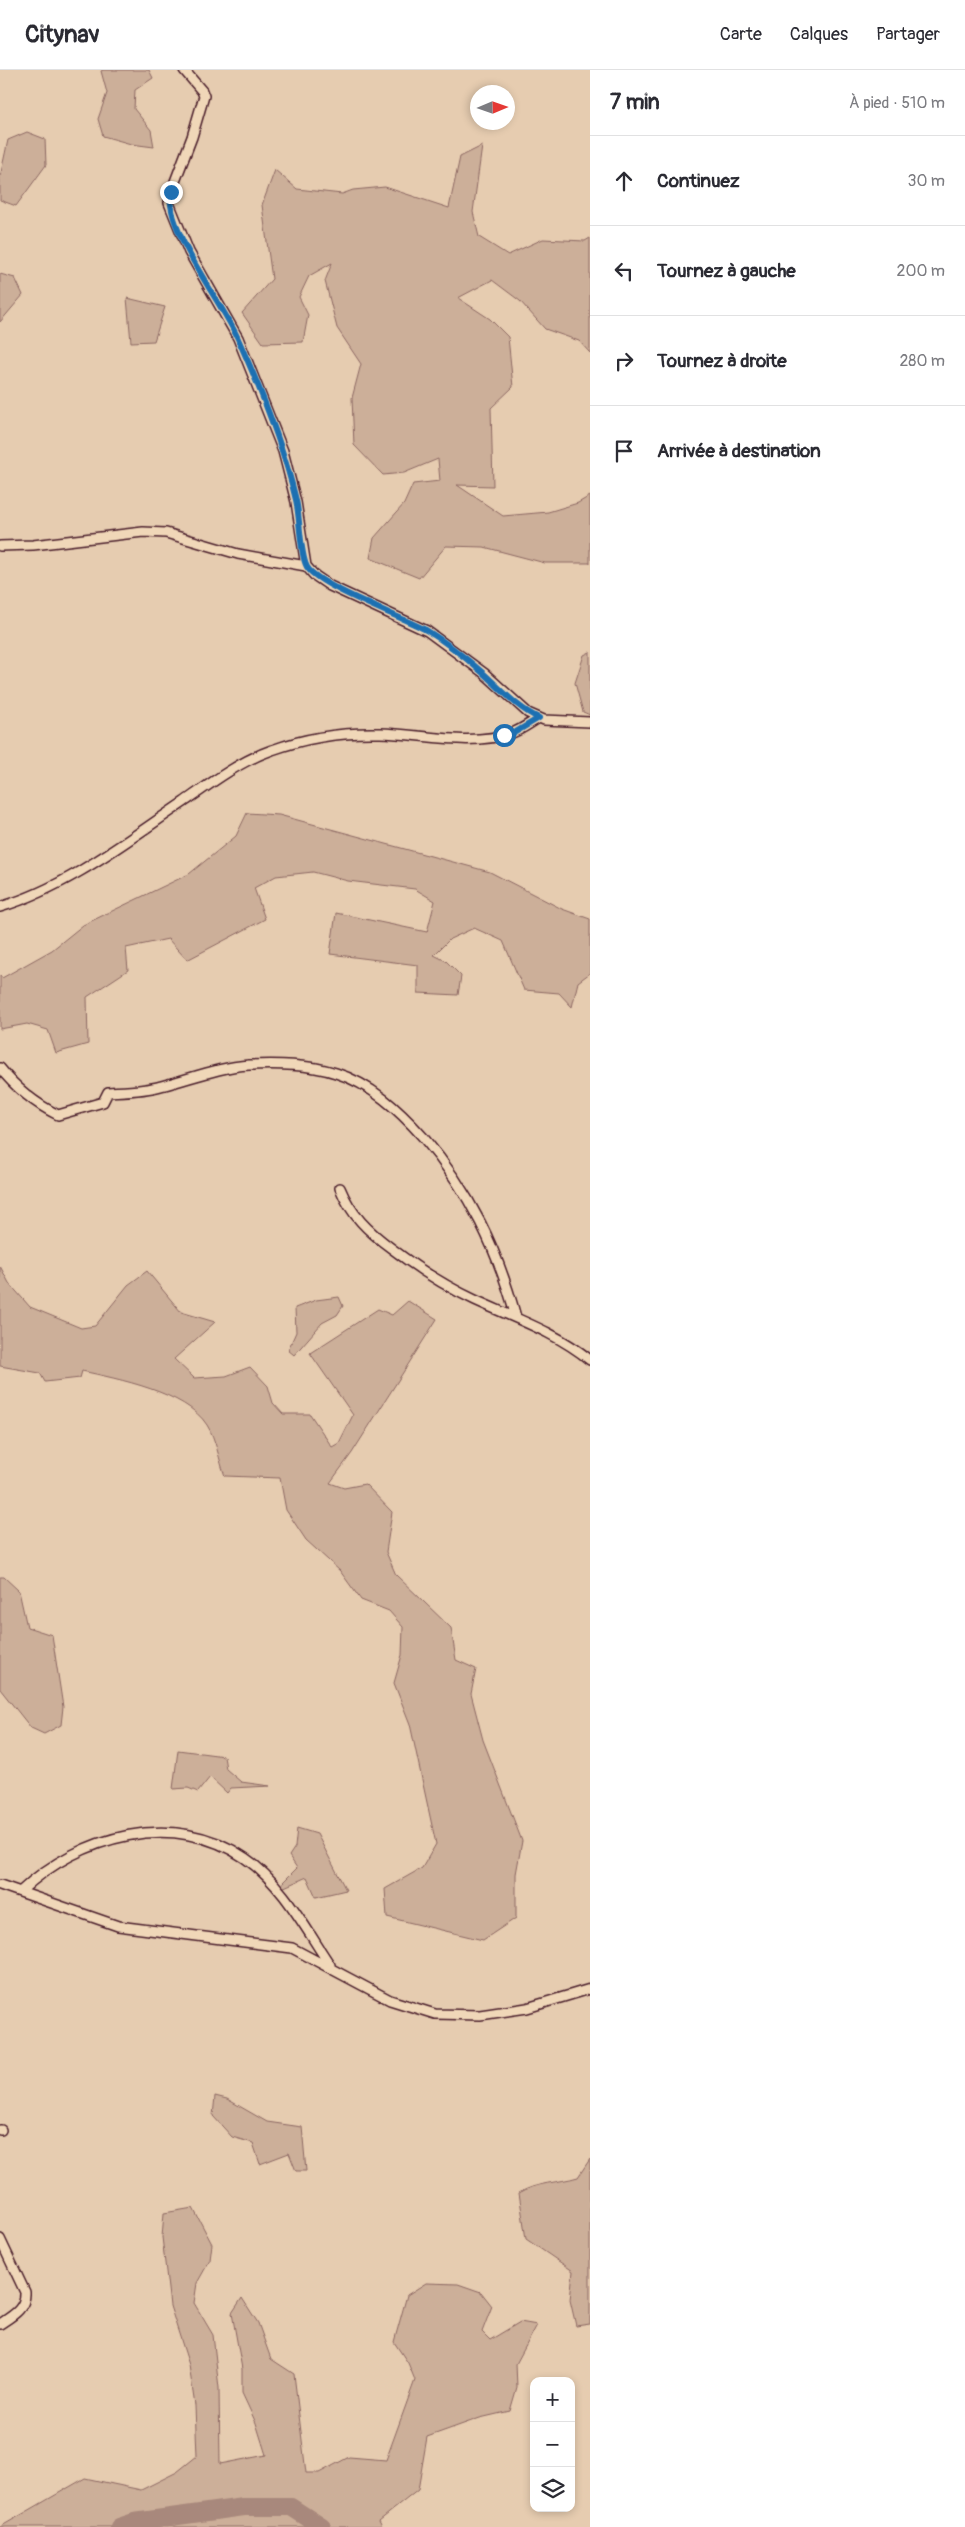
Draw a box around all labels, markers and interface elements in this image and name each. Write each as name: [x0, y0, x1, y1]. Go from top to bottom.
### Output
text: Citynav: [25, 20, 100, 49]
text: Carte: [720, 23, 762, 46]
text: Calques: [790, 23, 848, 46]
text: Partager: [876, 23, 940, 46]
north arrow: [470, 85, 515, 130]
text: 7 min: [610, 89, 660, 116]
text: À pied · 510 m: [849, 93, 945, 113]
icon: ahead: [610, 167, 638, 195]
text: Continuez: [657, 169, 740, 193]
text: 30 m: [907, 171, 945, 191]
route end: [160, 181, 183, 204]
icon: left: [610, 257, 638, 285]
text: Tournez à gauche: [657, 259, 796, 283]
text: 200 m: [897, 261, 945, 281]
icon: right: [610, 347, 638, 375]
text: Tournez à droite: [657, 349, 787, 373]
text: 280 m: [899, 351, 945, 371]
icon: arrive: [610, 437, 638, 465]
text: Arrivée à destination: [657, 439, 821, 463]
route start: [493, 724, 516, 747]
map controls: [530, 2377, 575, 2512]
button: +: [530, 2377, 575, 2422]
button: −: [530, 2422, 575, 2467]
button: layers: [530, 2467, 575, 2512]

